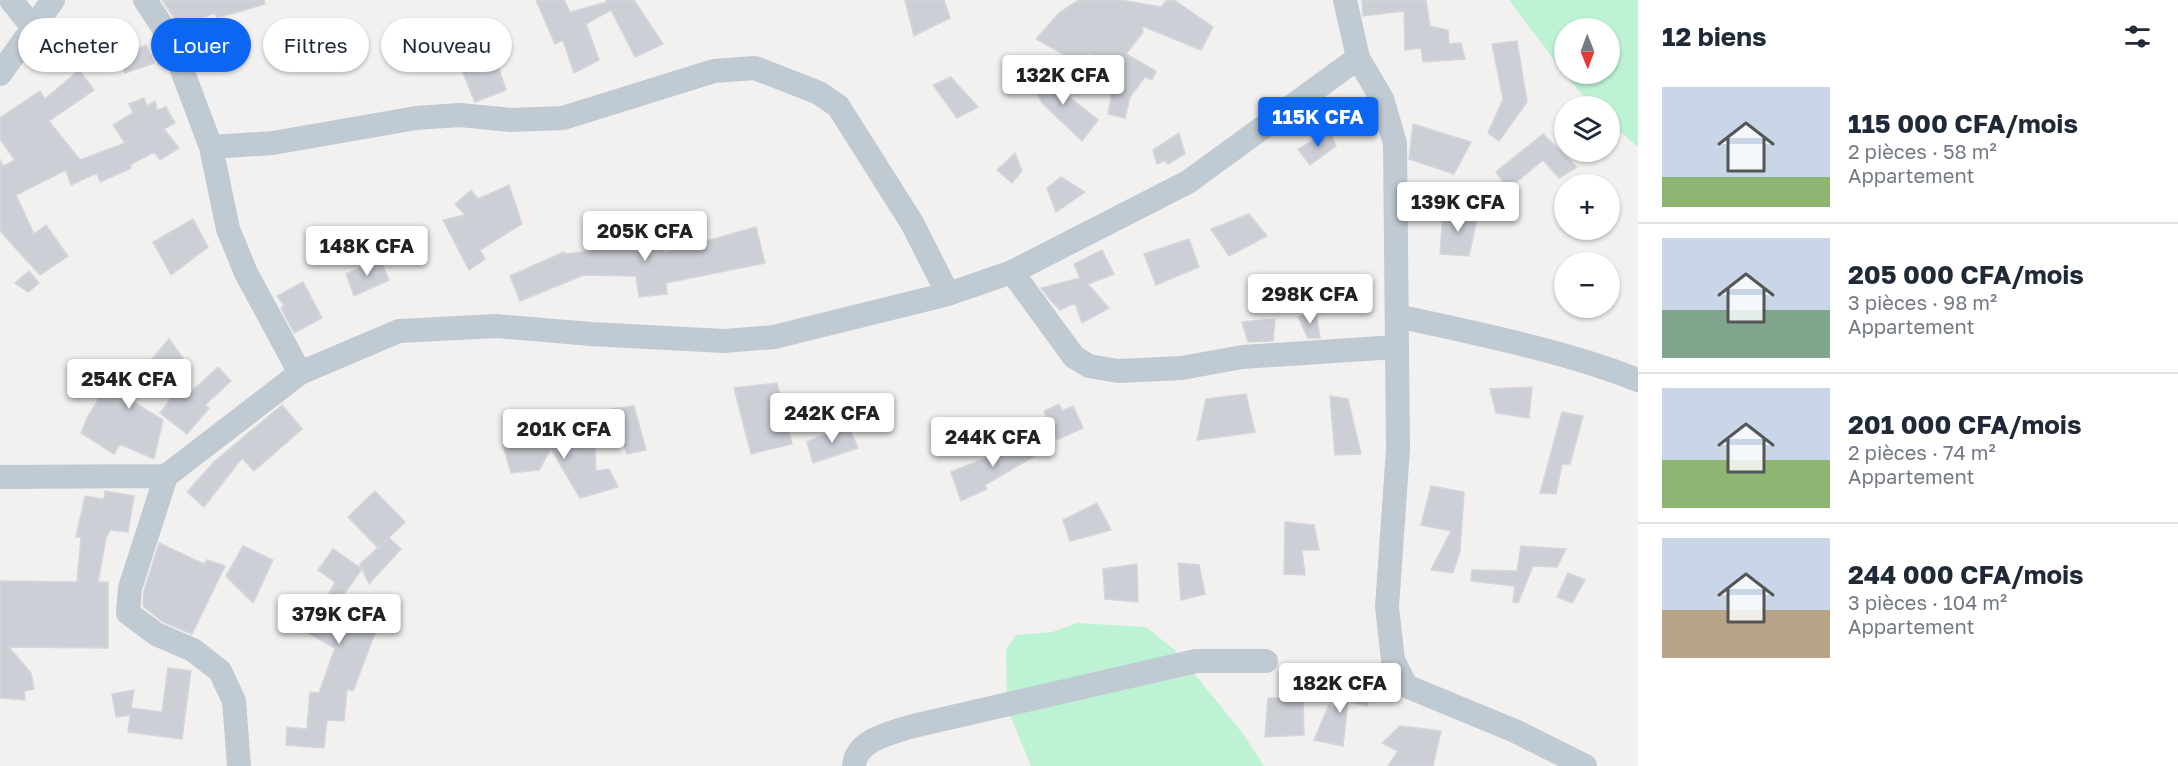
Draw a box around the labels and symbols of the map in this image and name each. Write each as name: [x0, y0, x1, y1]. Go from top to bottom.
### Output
north arrow: [1554, 18, 1620, 84]
pin: 132K CFA: [1001, 55, 1125, 106]
pin: 115K CFA: [1256, 97, 1380, 148]
pin: 139K CFA: [1396, 182, 1520, 233]
pin: 205K CFA: [583, 211, 707, 262]
pin: 148K CFA: [305, 226, 429, 277]
pin: 298K CFA: [1248, 274, 1372, 325]
pin: 254K CFA: [67, 359, 191, 410]
pin: 242K CFA: [770, 393, 894, 444]
pin: 201K CFA: [502, 409, 626, 460]
pin: 244K CFA: [931, 417, 1055, 468]
pin: 379K CFA: [277, 594, 401, 645]
pin: 182K CFA: [1278, 663, 1402, 714]

